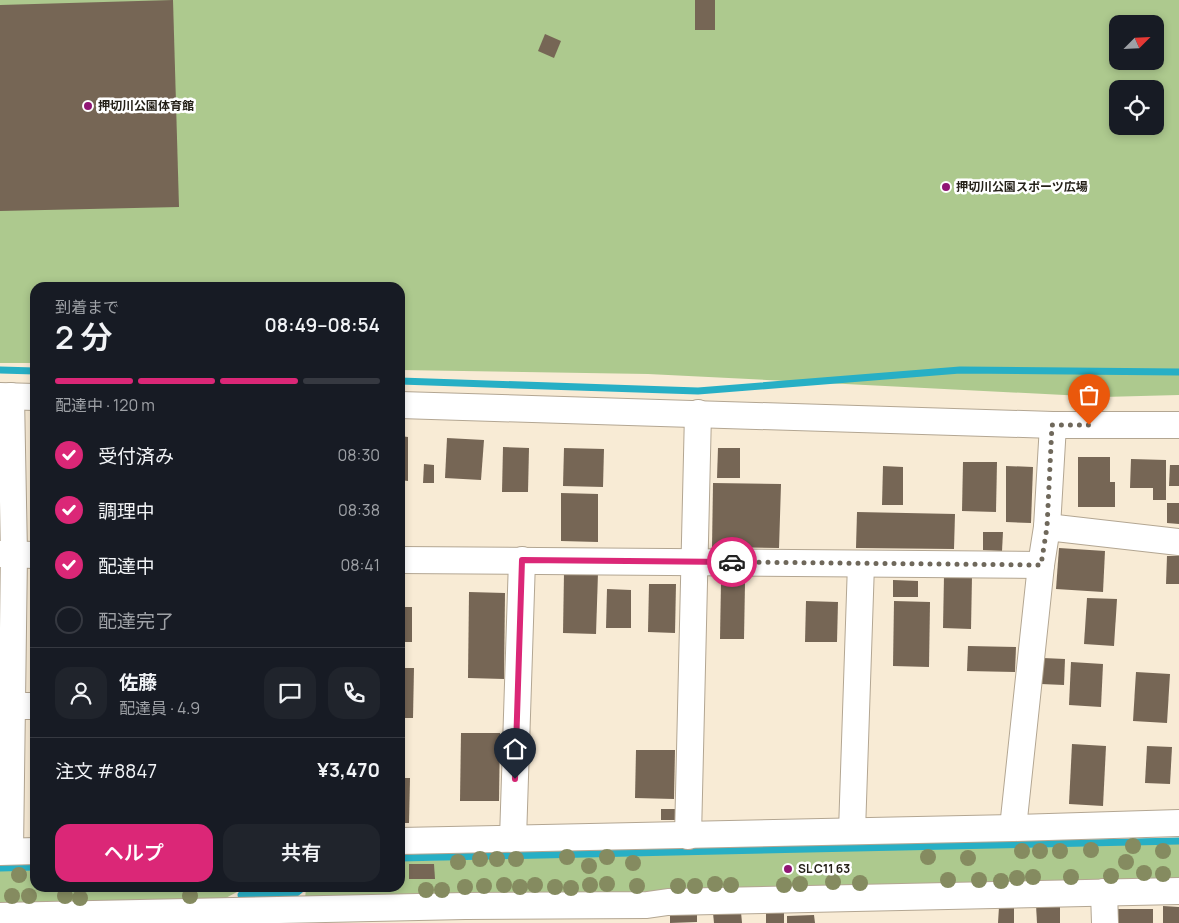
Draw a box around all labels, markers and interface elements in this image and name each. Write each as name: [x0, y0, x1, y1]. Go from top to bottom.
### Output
north arrow: [1109, 15, 1164, 70]
map controls: [1109, 15, 1164, 135]
button: locate: [1109, 80, 1164, 135]
place label: 押切川公園体育館: [98, 97, 194, 114]
marker: 押切川公園体育館: [82, 100, 94, 112]
place label: 押切川公園スポーツ広場: [956, 178, 1088, 195]
marker: 押切川公園スポーツ広場: [940, 181, 952, 193]
text: 到着まで: [55, 296, 119, 318]
text: 08:49–08:54: [265, 312, 380, 338]
text: 2 分: [55, 315, 112, 359]
pin: [1068, 374, 1110, 425]
icon: bag: [1075, 381, 1103, 409]
text: 配達中 · 120 m: [55, 394, 155, 416]
icon: check: [55, 441, 83, 469]
text: 受付済み: [98, 443, 174, 469]
text: 08:30: [338, 444, 380, 466]
icon: check: [55, 496, 83, 524]
text: 調理中: [98, 498, 155, 524]
text: 08:38: [338, 499, 380, 521]
courier: [707, 537, 757, 587]
icon: car: [718, 548, 746, 576]
icon: check: [55, 551, 83, 579]
text: 配達中: [98, 553, 155, 579]
text: 08:41: [340, 554, 380, 576]
text: 配達完了: [98, 608, 174, 634]
button: person: [55, 667, 107, 719]
button: chat: [264, 667, 316, 719]
button: phone: [328, 667, 380, 719]
text: 佐藤: [119, 669, 157, 695]
text: 配達員 · 4.9: [119, 697, 200, 719]
pin: [494, 728, 536, 779]
icon: home: [501, 735, 529, 763]
text: ¥3,470: [317, 757, 380, 783]
text: 注文 #8847: [55, 758, 157, 784]
button: ヘルプ: [55, 824, 213, 882]
button: 共有: [223, 824, 380, 882]
place label: SL C11 63: [798, 860, 850, 877]
marker: SL C11 63: [782, 863, 794, 875]

